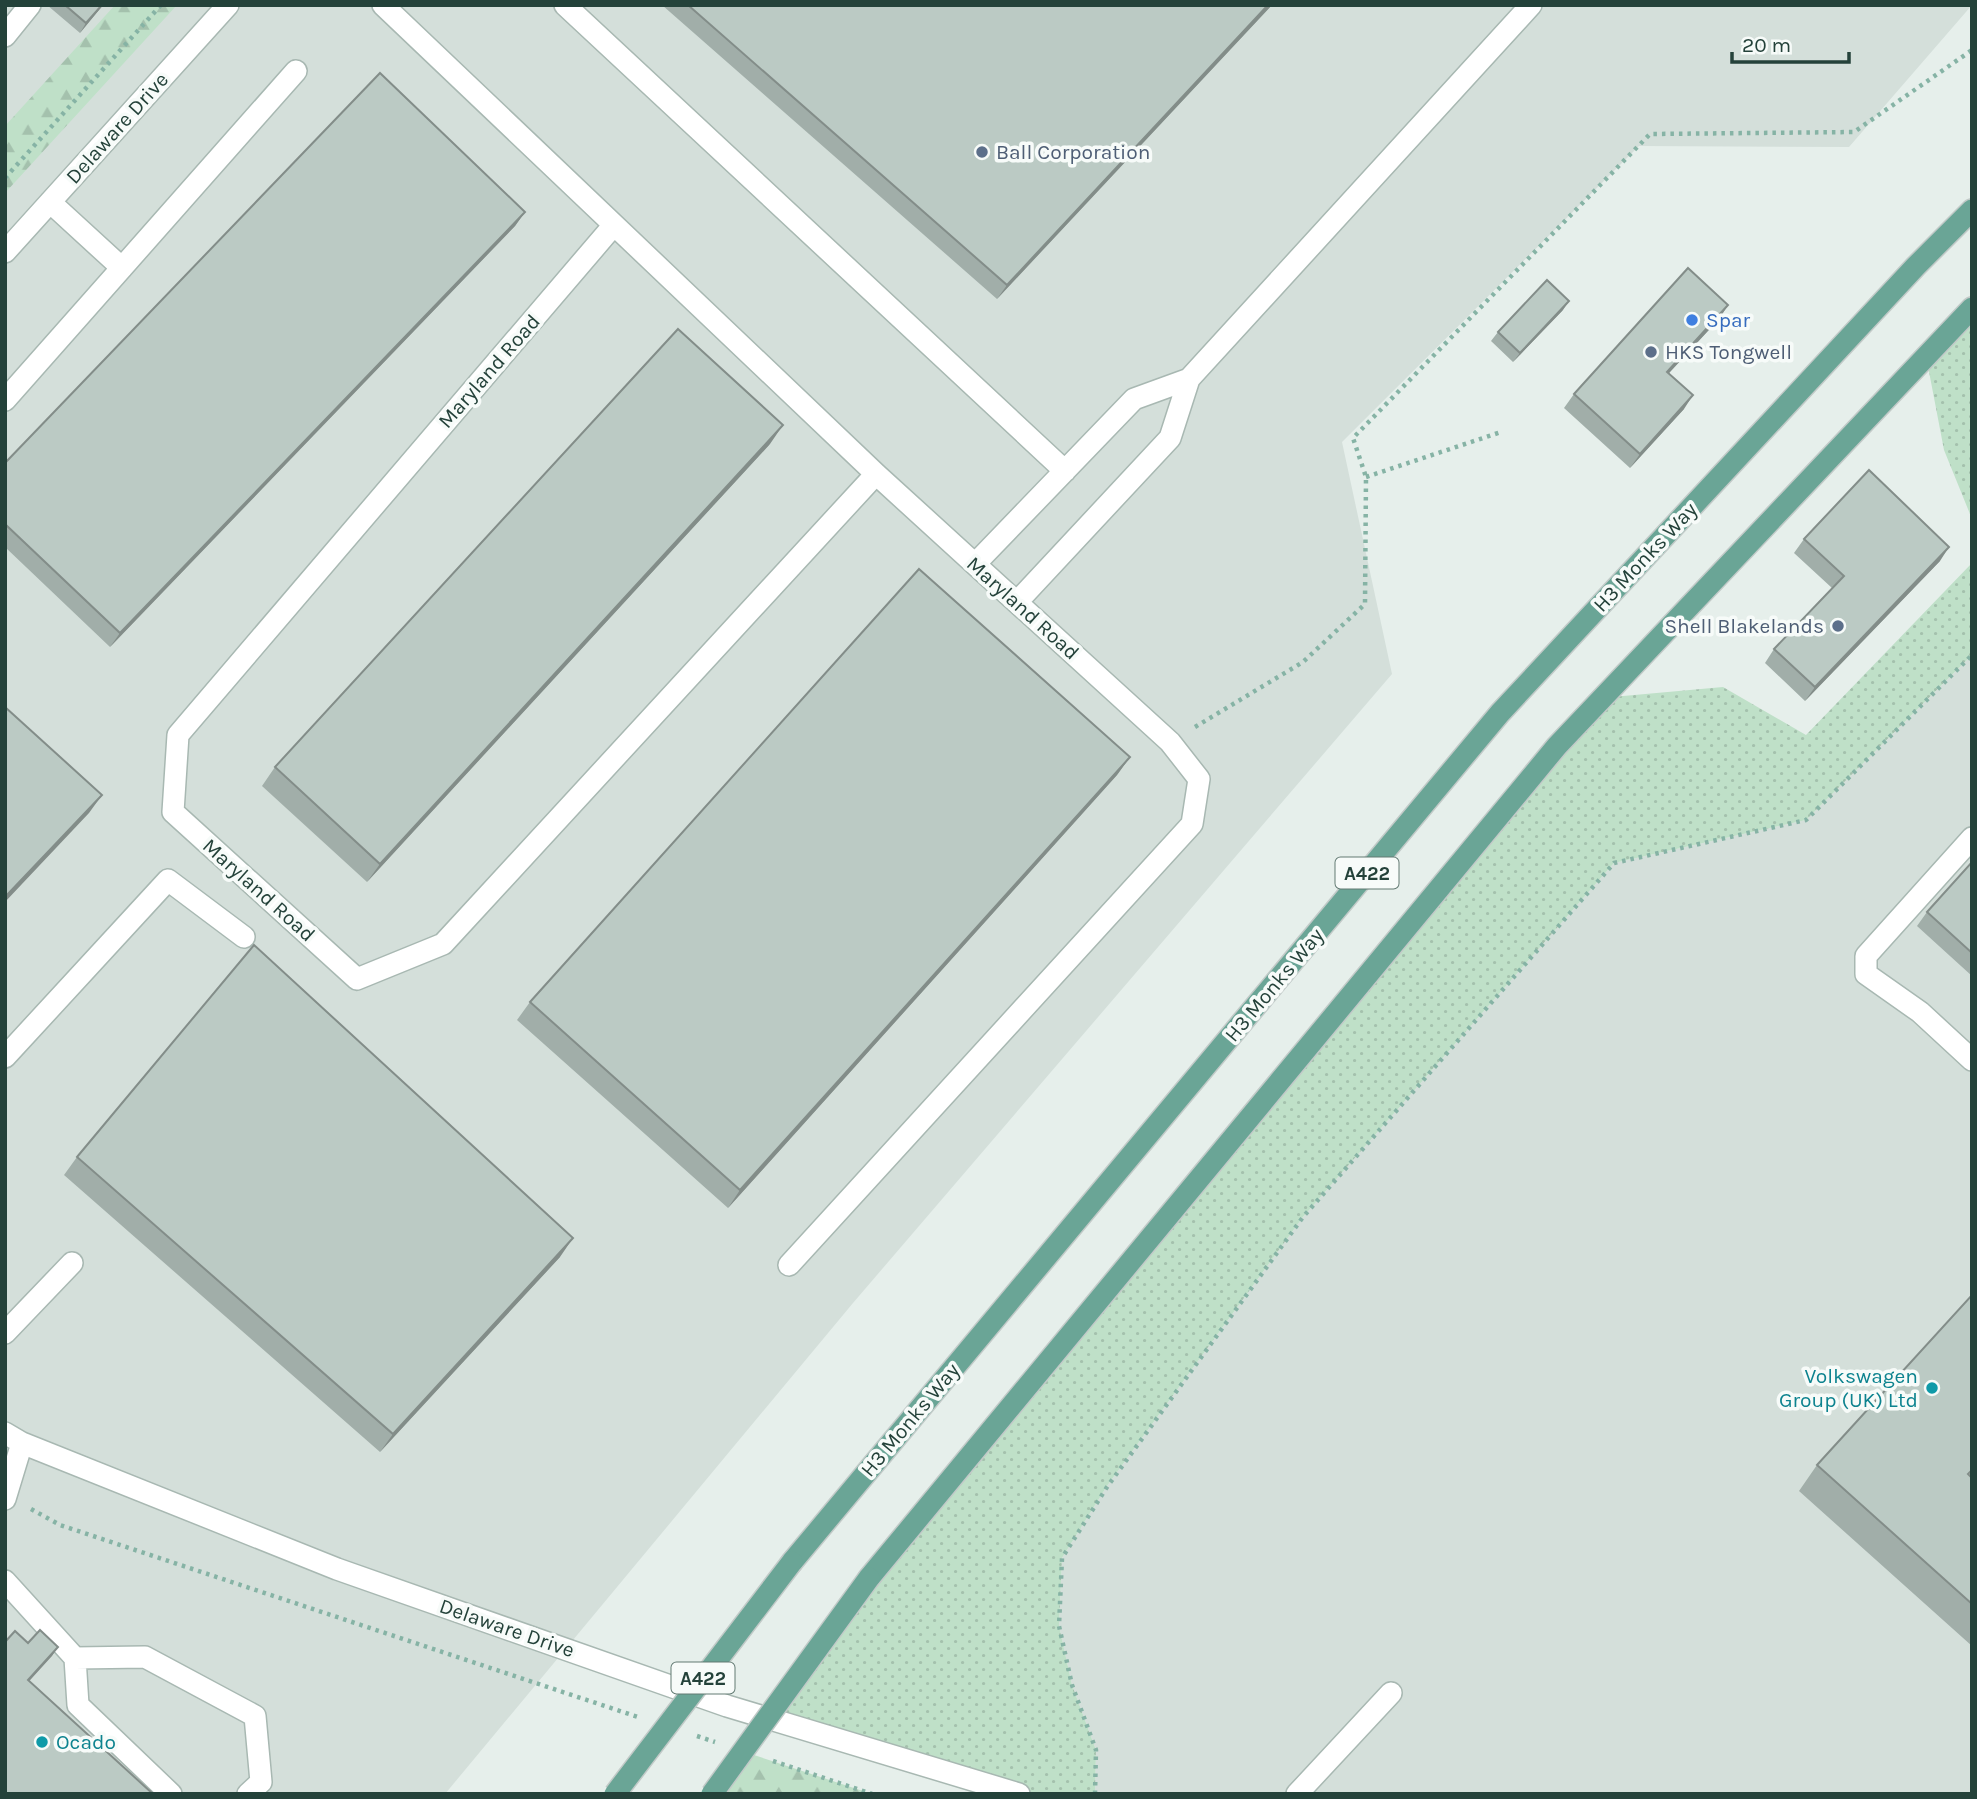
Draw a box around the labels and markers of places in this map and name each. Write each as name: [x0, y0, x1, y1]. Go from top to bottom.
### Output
place label: Ball Corporation: [996, 140, 1151, 164]
marker: Ball Corporation: [974, 144, 990, 160]
place label: Spar: [1706, 308, 1751, 332]
marker: Spar: [1684, 312, 1700, 328]
place label: HKS Tongwell: [1665, 340, 1792, 364]
marker: HKS Tongwell: [1643, 344, 1659, 360]
place label: Shell Blakelands: [1664, 614, 1824, 638]
marker: Shell Blakelands: [1830, 618, 1846, 634]
place label: Volkswagen Group (UK) Ltd: [1779, 1364, 1918, 1412]
marker: Volkswagen Group (UK) Ltd: [1924, 1380, 1940, 1396]
place label: Ocado: [56, 1730, 116, 1754]
marker: Ocado: [34, 1734, 50, 1750]

